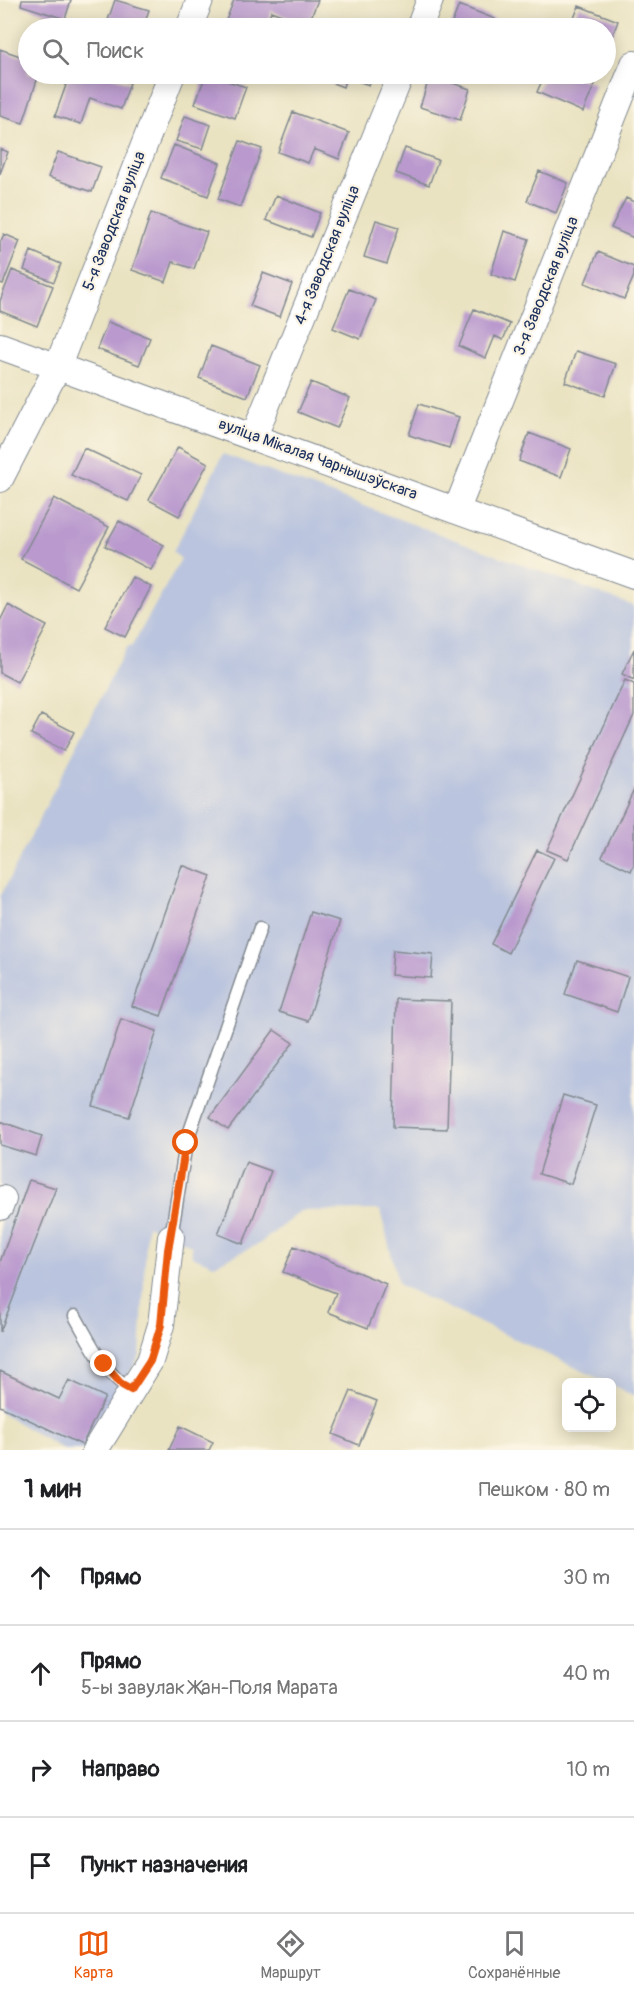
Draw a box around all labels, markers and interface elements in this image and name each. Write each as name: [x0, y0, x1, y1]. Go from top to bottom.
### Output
search box: [18, 18, 616, 84]
icon: search: [39, 35, 72, 68]
text: Поиск: [87, 37, 144, 65]
street label: 5-я Заводская вуліца: [78, 148, 150, 294]
street label: 4-я Заводская вуліца: [290, 182, 364, 328]
street label: 3-я Заводская вуліца: [509, 214, 583, 358]
street label: вуліца Мікалая Чарнышэўскага: [216, 414, 420, 504]
route start: [172, 1129, 198, 1155]
route end: [90, 1350, 116, 1376]
map controls: [562, 1378, 616, 1432]
button: locate: [562, 1378, 616, 1432]
text: 1 мин: [24, 1473, 82, 1505]
text: Пешком · 80 m: [479, 1477, 610, 1502]
icon: ahead: [24, 1561, 57, 1594]
text: Прямо: [81, 1563, 141, 1591]
text: 30 m: [563, 1565, 610, 1590]
text: Прямо: [81, 1647, 141, 1675]
icon: ahead: [24, 1657, 57, 1690]
text: 40 m: [563, 1661, 610, 1686]
text: 5-ы завулак Жан-Поля Марата: [81, 1675, 338, 1700]
icon: right: [24, 1753, 57, 1786]
text: Направо: [81, 1755, 160, 1783]
text: 10 m: [566, 1757, 610, 1782]
icon: arrive: [24, 1849, 57, 1882]
text: Пункт назначения: [81, 1851, 248, 1879]
tab: Карта: [74, 1927, 113, 1983]
tab: Маршрут: [261, 1927, 321, 1983]
tab: Сохранённые: [468, 1927, 560, 1983]

